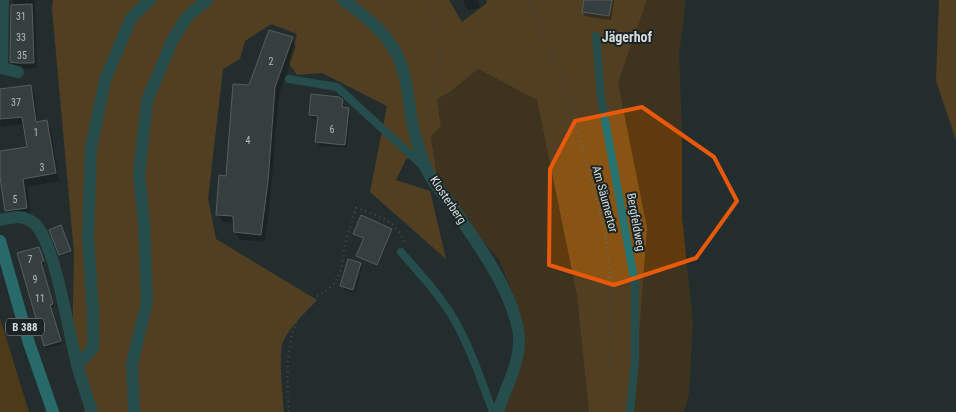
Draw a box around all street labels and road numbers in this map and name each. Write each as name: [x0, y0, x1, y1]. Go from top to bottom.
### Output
street label: Am Säumertor: [589, 164, 621, 234]
street label: Klosterberg: [427, 173, 469, 227]
street label: Bergfeldweg: [624, 192, 648, 252]
road number: B 388: [6, 318, 44, 336]

